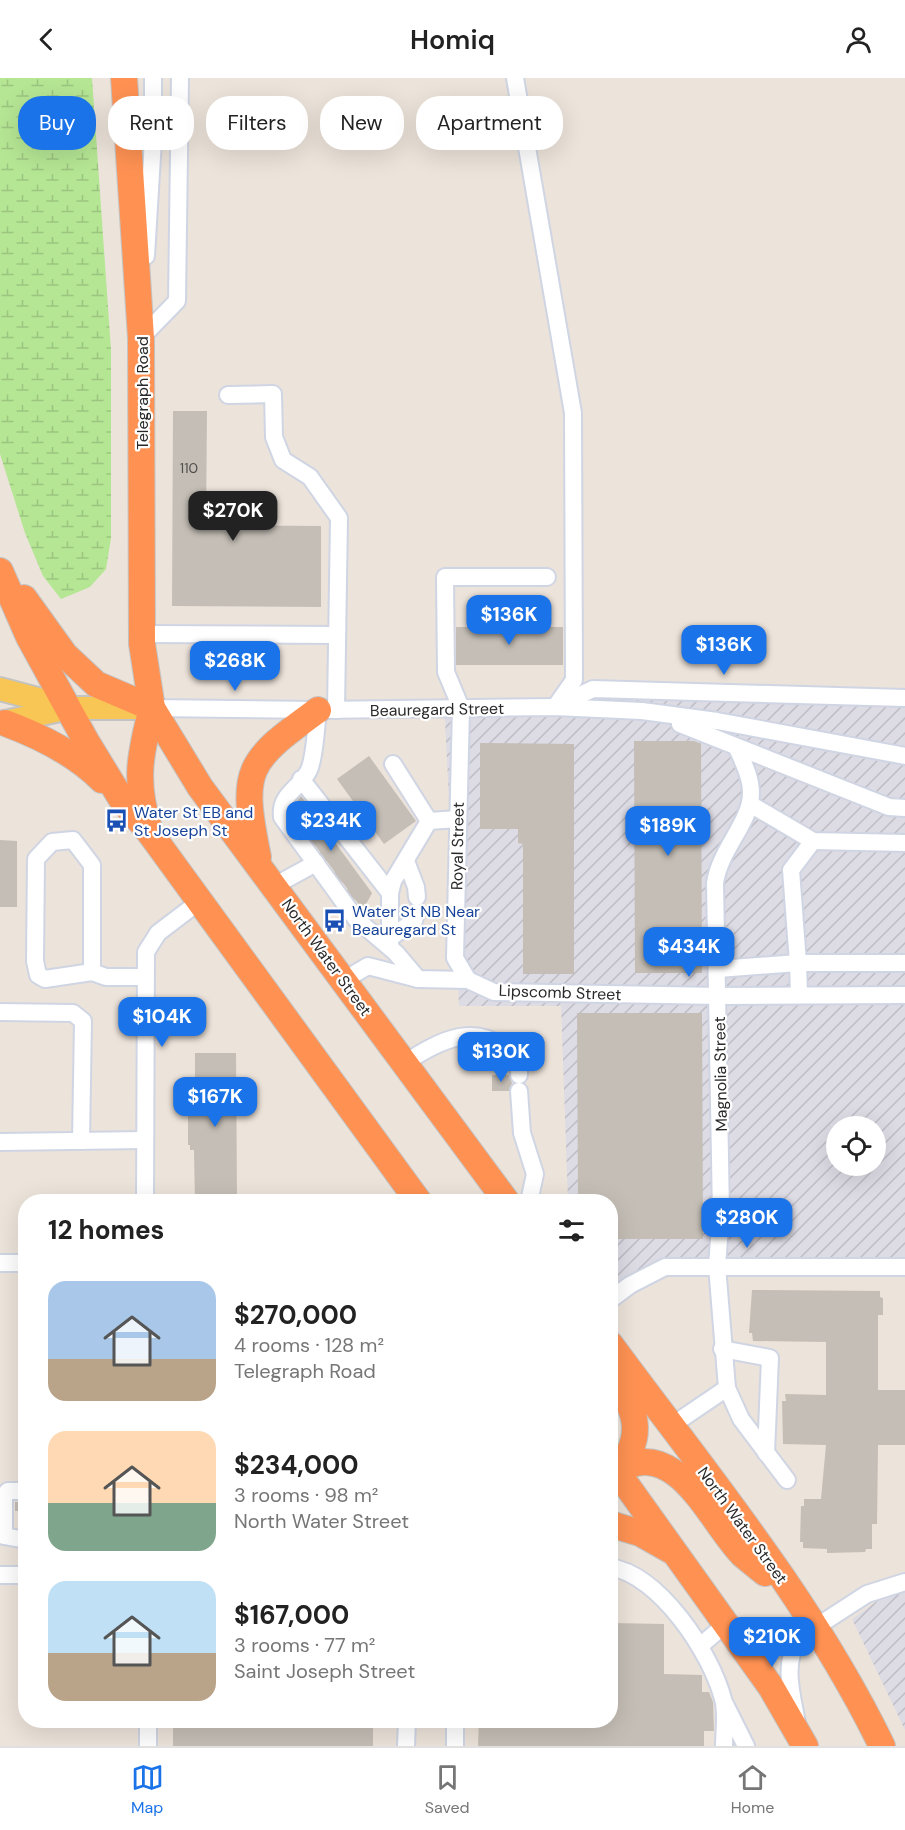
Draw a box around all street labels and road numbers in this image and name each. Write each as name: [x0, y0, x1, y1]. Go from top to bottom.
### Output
street label: Telegraph Road: [132, 336, 153, 450]
street label: Beauregard Street: [370, 698, 504, 721]
street label: Royal Street: [446, 802, 469, 890]
street label: North Water Street: [277, 894, 376, 1020]
street label: Lipscomb Street: [498, 980, 622, 1005]
street label: Magnolia Street: [709, 1016, 732, 1132]
street label: North Water Street: [693, 1462, 792, 1588]

